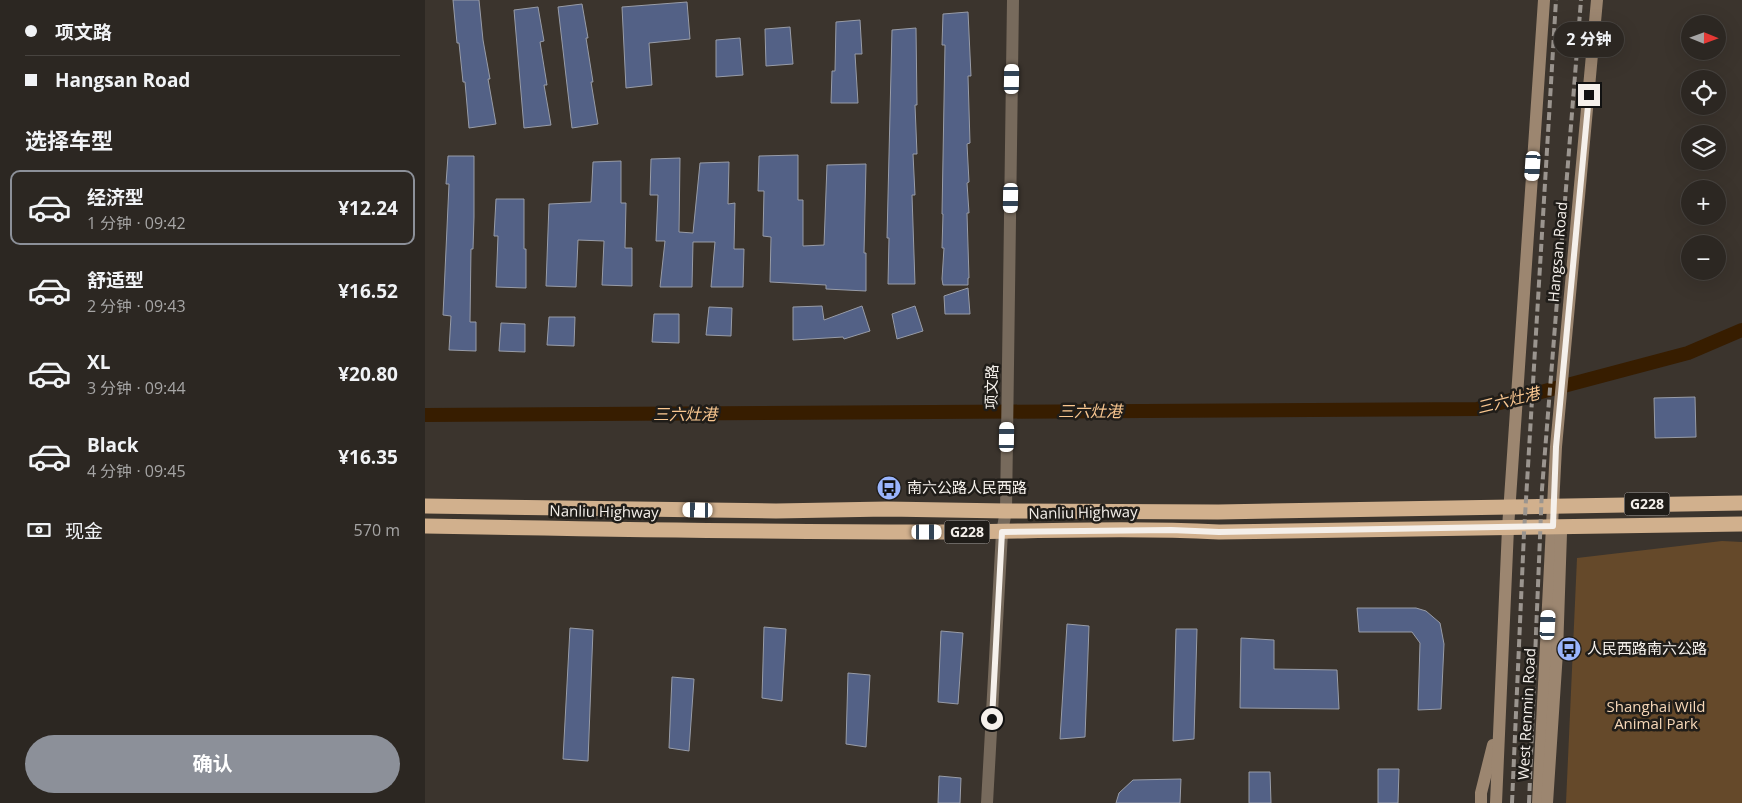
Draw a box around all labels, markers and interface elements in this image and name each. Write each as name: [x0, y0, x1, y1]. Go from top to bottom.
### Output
north arrow: [1681, 15, 1726, 60]
map controls: [1681, 15, 1726, 280]
text: 项文路: [55, 19, 112, 45]
callout: 2 分钟: [1554, 22, 1624, 58]
text: 2 分钟: [1566, 28, 1612, 50]
car: [1004, 64, 1019, 94]
text: Hangsan Road: [55, 67, 190, 93]
button: locate: [1681, 70, 1726, 115]
route end: [1578, 84, 1600, 106]
text: 选择车型: [25, 125, 113, 155]
button: layers: [1681, 125, 1726, 170]
car: [1524, 151, 1541, 181]
button: +: [1681, 180, 1726, 225]
car: [1003, 183, 1018, 213]
text: 经济型: [87, 184, 144, 210]
icon: car: [27, 185, 72, 230]
text: ¥12.24: [338, 195, 398, 221]
street label: Hangsan Road: [1543, 201, 1571, 303]
text: 1 分钟 · 09:42: [87, 212, 186, 234]
button: −: [1681, 235, 1726, 280]
text: 舒适型: [87, 267, 144, 293]
icon: car: [27, 268, 72, 313]
text: ¥16.52: [338, 278, 398, 304]
text: 2 分钟 · 09:43: [87, 295, 186, 317]
text: XL: [87, 349, 110, 375]
icon: car: [27, 351, 72, 396]
text: ¥20.80: [338, 361, 398, 387]
street label: 项文路: [981, 364, 1001, 410]
text: 3 分钟 · 09:44: [87, 377, 186, 399]
water label: 三六灶港: [1474, 381, 1544, 418]
water label: 三六灶港: [1058, 400, 1124, 422]
water label: 三六灶港: [653, 403, 719, 425]
car: [999, 422, 1014, 452]
text: Black: [87, 432, 139, 458]
icon: car: [27, 434, 72, 479]
text: ¥16.35: [338, 444, 398, 470]
text: 4 分钟 · 09:45: [87, 460, 186, 482]
bus stop icon: 南六公路人民西路: [876, 475, 902, 501]
place label: 南六公路人民西路: [907, 477, 1027, 497]
road number: G228: [1625, 492, 1669, 516]
street label: Nanliu Highway: [549, 500, 659, 522]
street label: Nanliu Highway: [1028, 501, 1138, 523]
car: [682, 502, 713, 518]
icon: cash: [25, 516, 53, 544]
text: 现金: [65, 518, 103, 544]
text: 570 m: [354, 519, 400, 541]
road number: G228: [945, 520, 989, 544]
car: [912, 525, 942, 540]
car: [1539, 610, 1556, 640]
bus stop icon: 人民西路南六公路: [1556, 636, 1582, 662]
place label: 人民西路南六公路: [1587, 638, 1707, 658]
street label: West Renmin Road: [1513, 647, 1539, 780]
park label: Shanghai Wild Animal Park: [1607, 696, 1705, 733]
route start: [981, 708, 1003, 730]
button: 确认: [25, 735, 400, 793]

